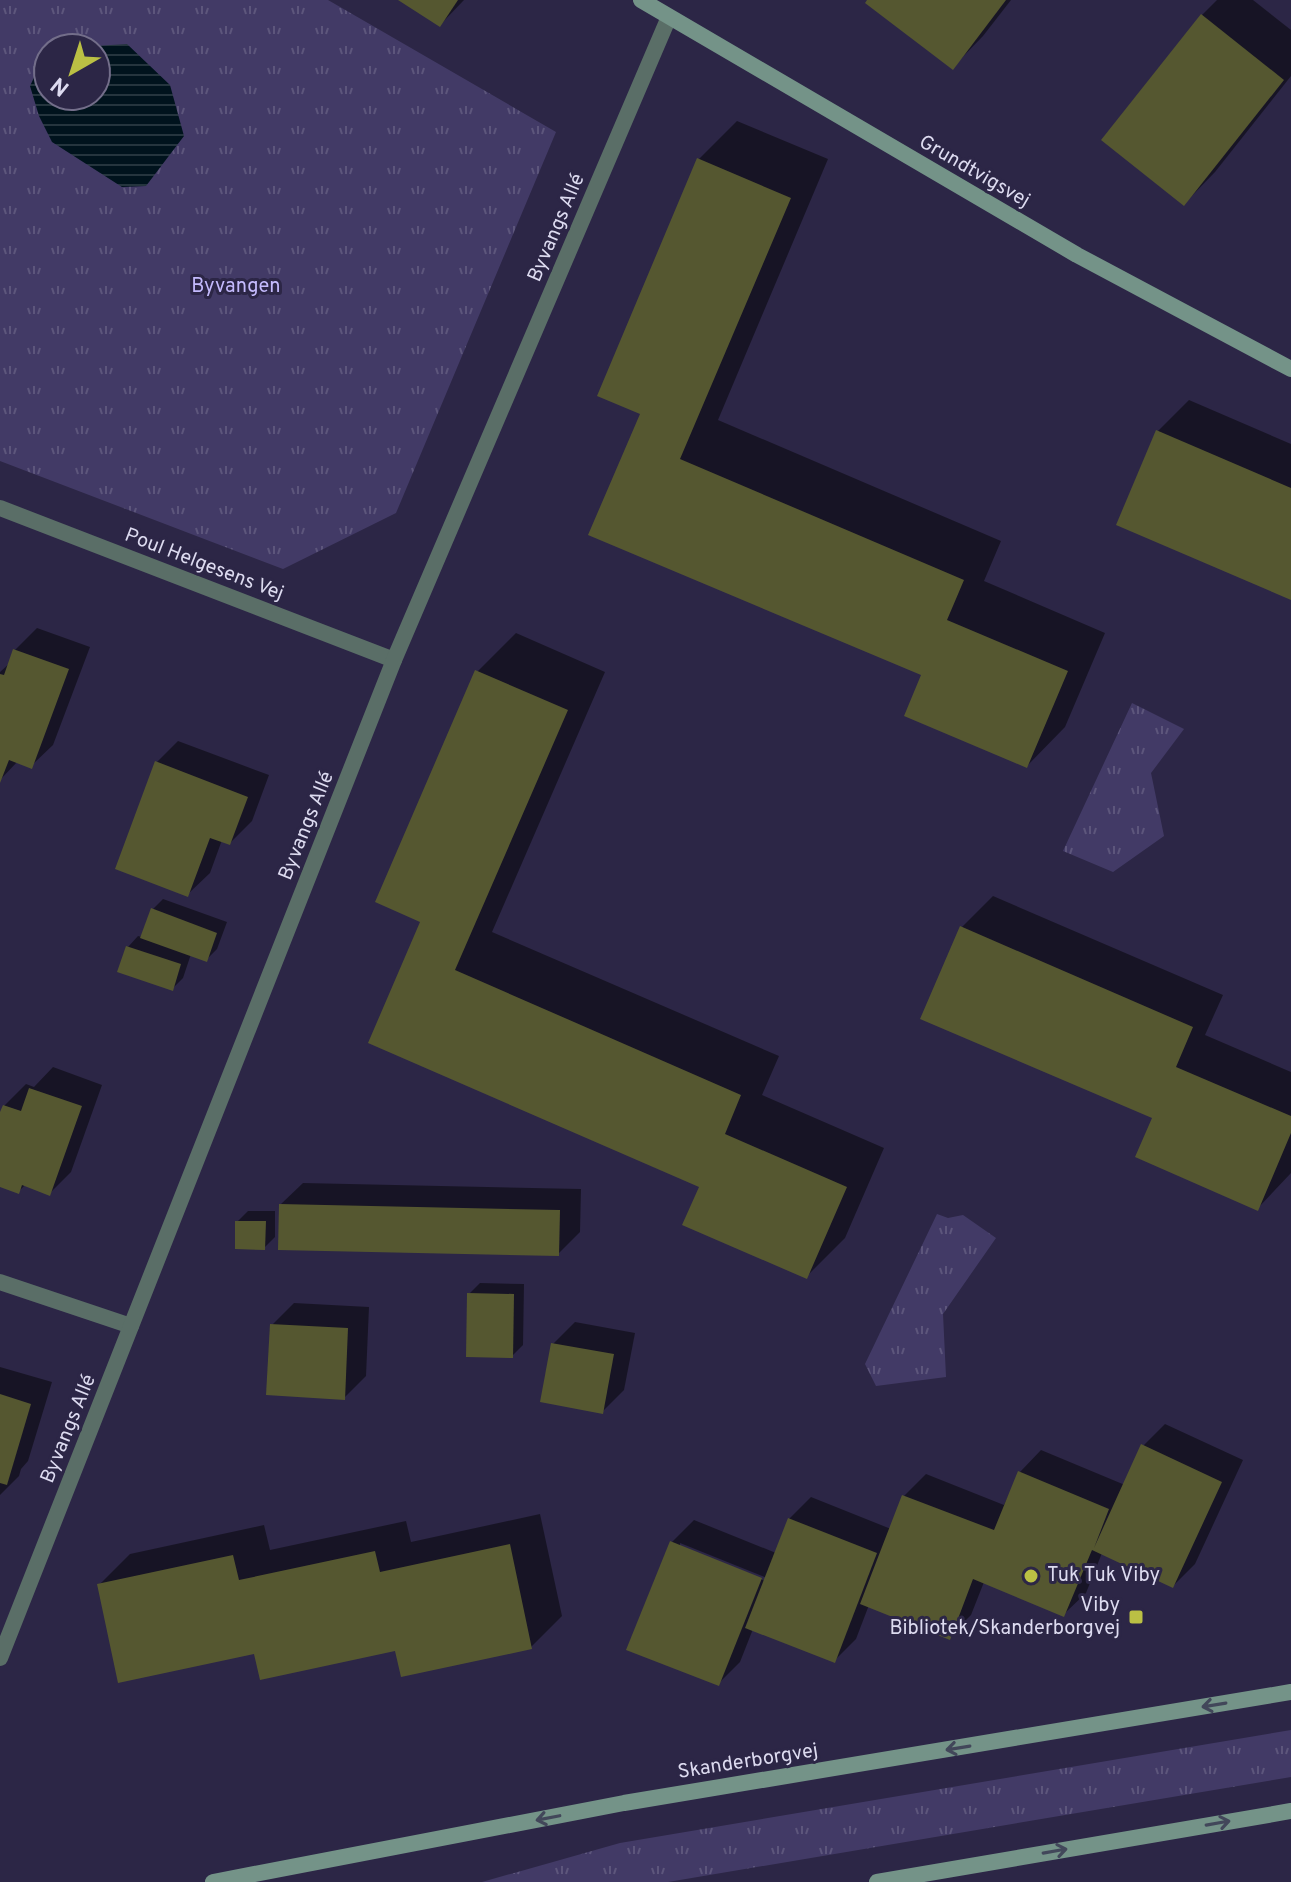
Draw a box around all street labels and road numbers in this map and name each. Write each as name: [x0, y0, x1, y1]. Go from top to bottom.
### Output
street label: Grundtvigsvej: [914, 130, 1034, 214]
street label: Byvangs Allé: [523, 170, 591, 286]
street label: Poul Helgesens Vej: [121, 523, 287, 607]
street label: Byvangs Allé: [273, 768, 341, 884]
street label: Byvangs Allé: [35, 1371, 103, 1487]
street label: Skanderborgvej: [676, 1738, 820, 1786]

